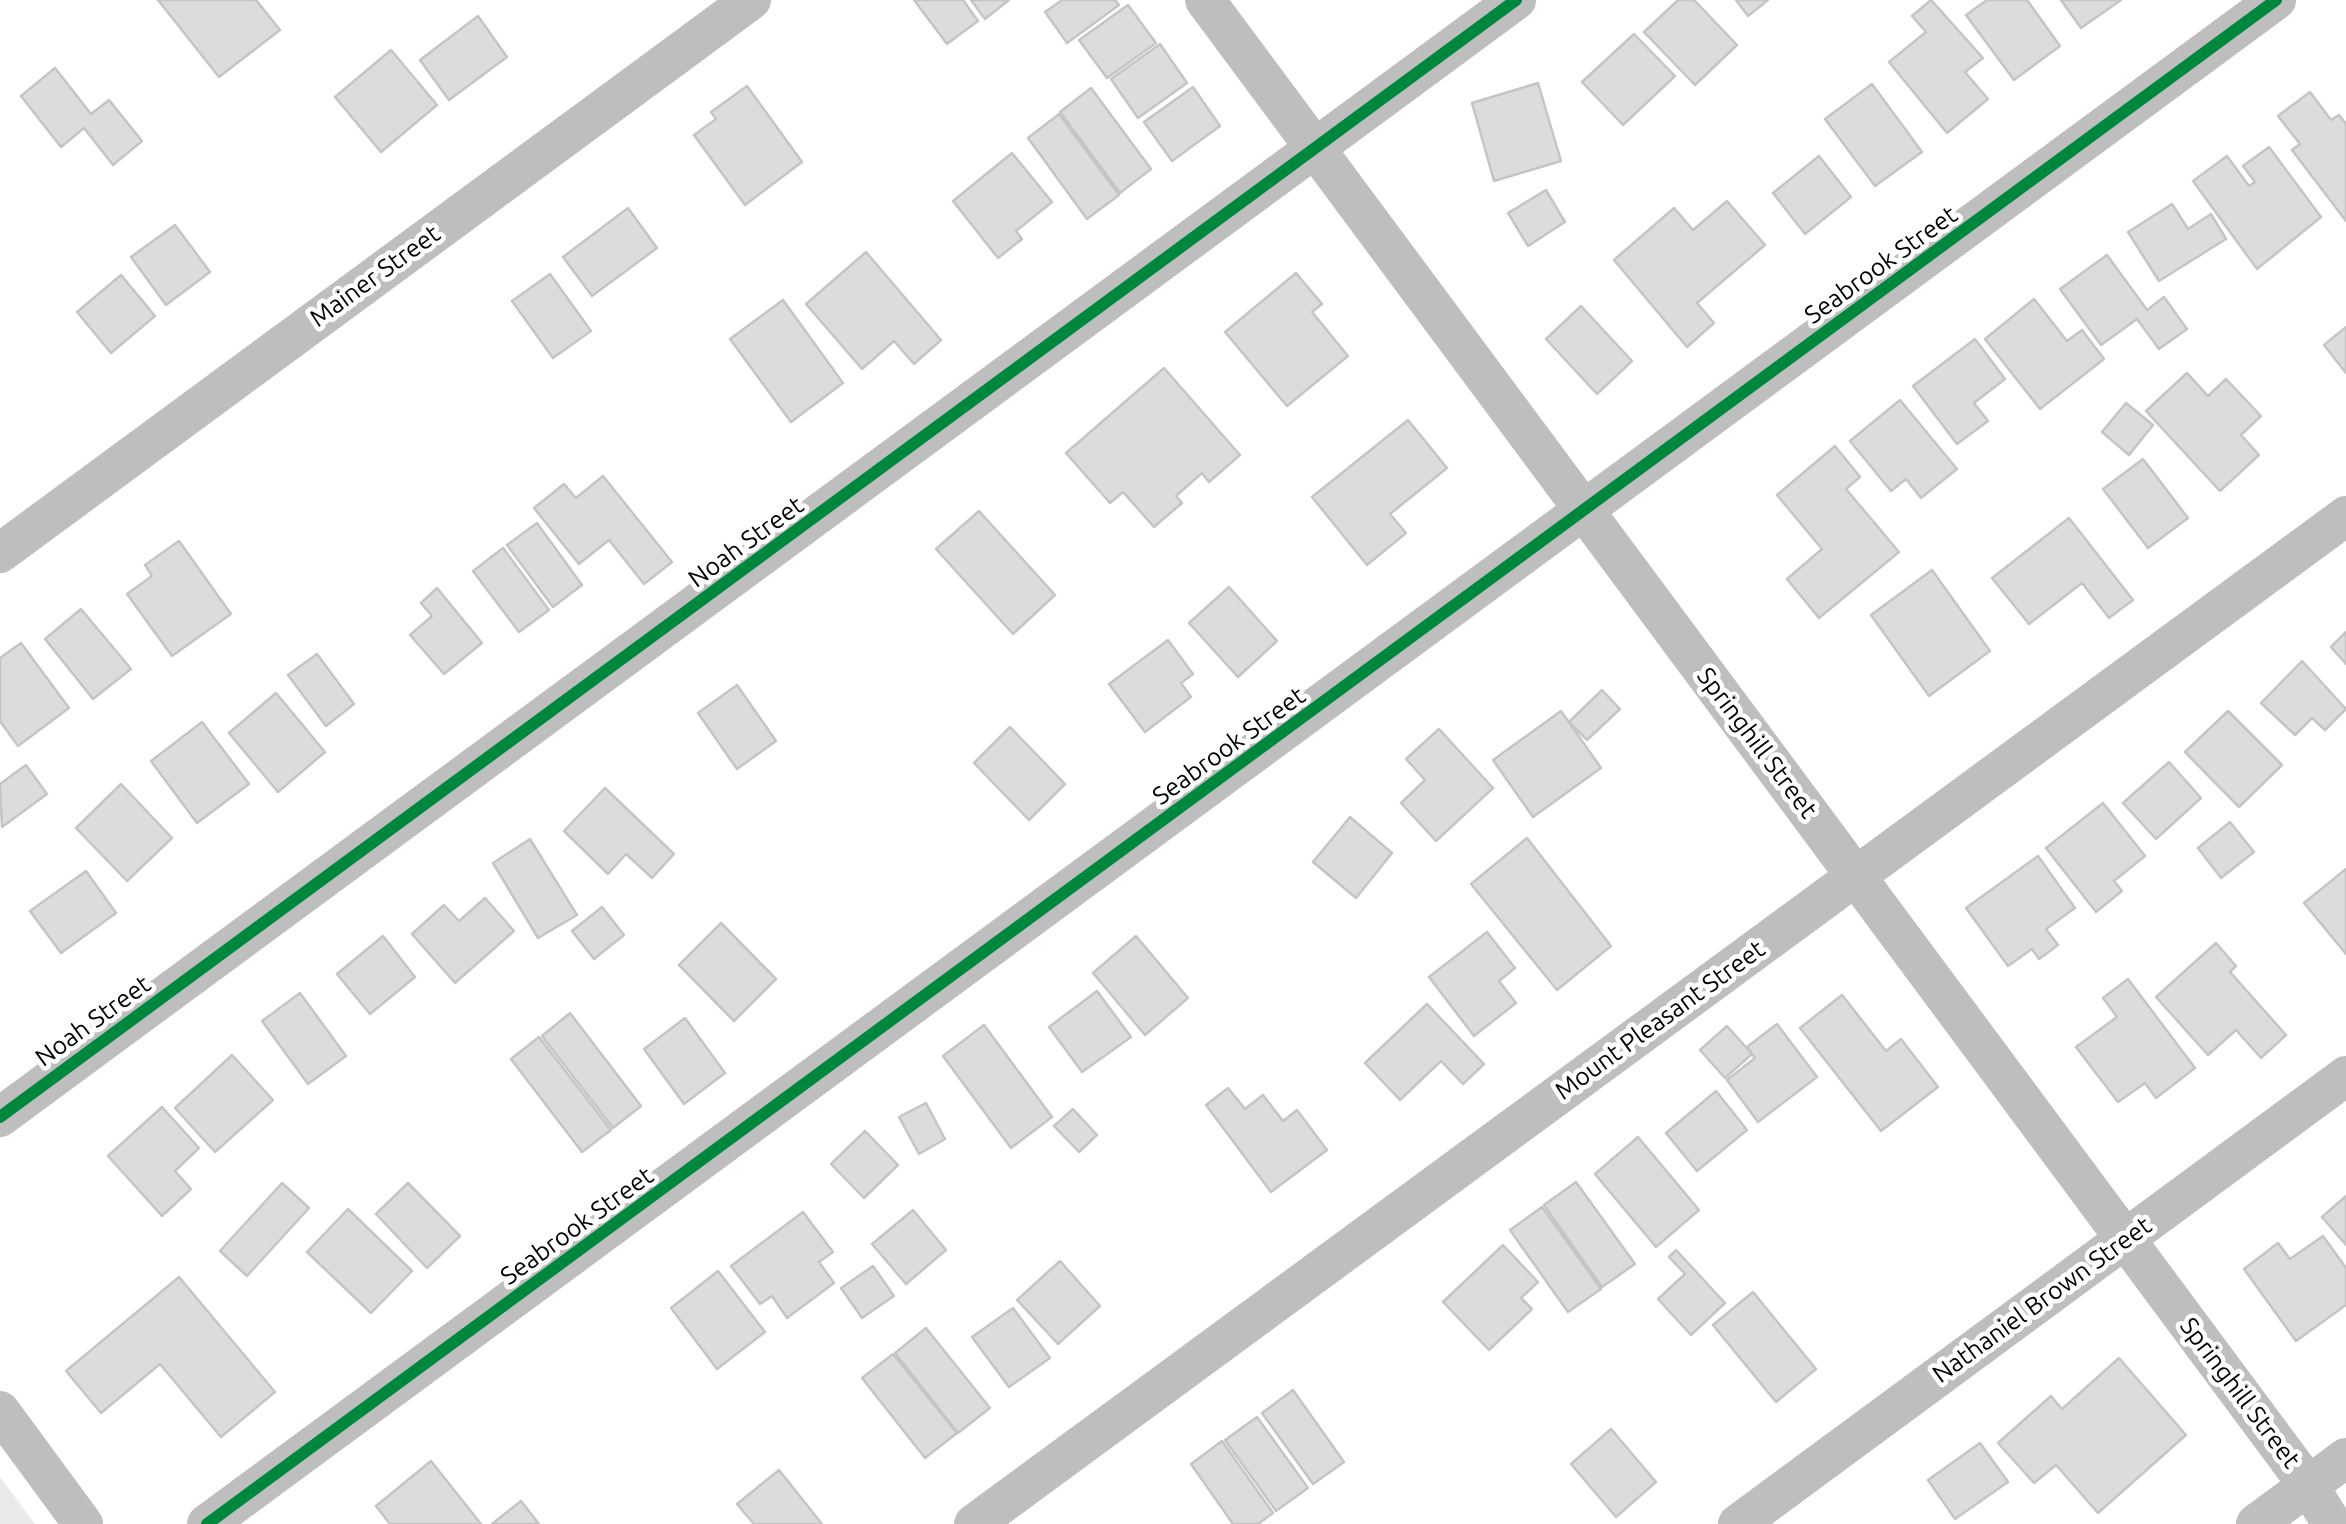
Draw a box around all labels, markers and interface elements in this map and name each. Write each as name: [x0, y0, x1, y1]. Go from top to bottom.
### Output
street label: Seabrook Street: [1799, 200, 1963, 330]
street label: Mainer Street: [304, 219, 446, 333]
street label: Noah Street: [683, 490, 809, 594]
street label: Springhill Street: [1691, 662, 1823, 824]
street label: Seabrook Street: [1147, 681, 1311, 811]
street label: Mount Pleasant Street: [1549, 934, 1771, 1106]
street label: Noah Street: [30, 969, 156, 1073]
street label: Seabrook Street: [495, 1161, 659, 1291]
street label: Nathaniel Brown Street: [1927, 1211, 2157, 1389]
street label: Springhill Street: [2174, 1312, 2306, 1474]

